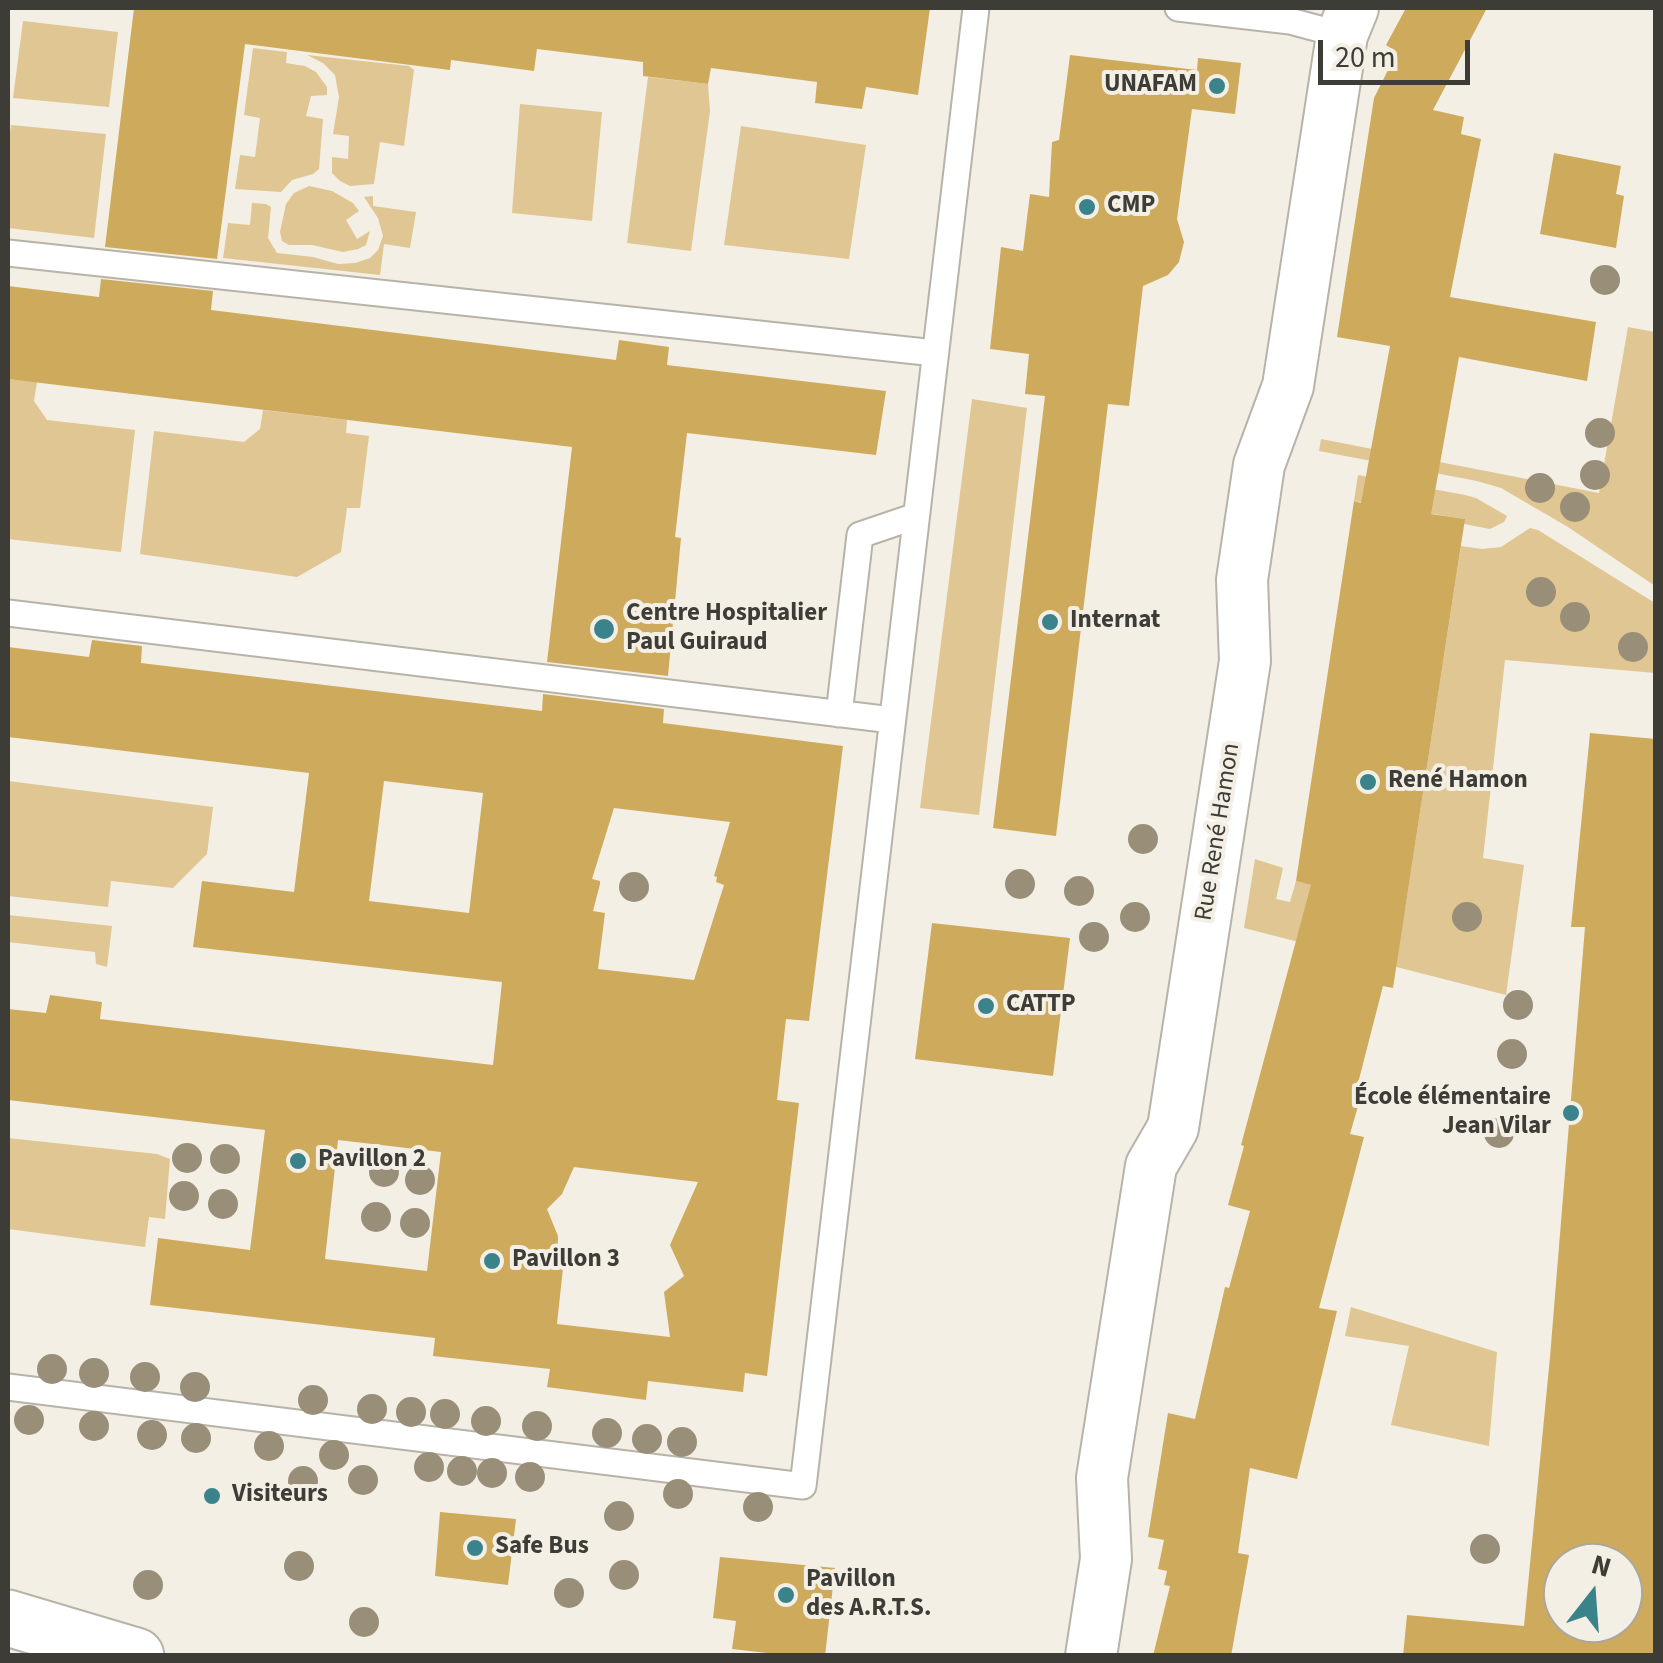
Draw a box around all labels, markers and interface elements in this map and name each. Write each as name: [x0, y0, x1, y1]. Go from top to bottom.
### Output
scale bar: [1323, 20, 1476, 82]
text: 20 m: [1335, 36, 1396, 79]
place label: UNAFAM: [1104, 71, 1197, 101]
marker: UNAFAM: [1206, 75, 1228, 97]
place label: CMP: [1107, 192, 1155, 222]
marker: CMP: [1076, 196, 1098, 218]
place label: Centre Hospitalier Paul Guiraud: [626, 600, 827, 659]
place label: Internat: [1070, 607, 1160, 637]
marker: Internat: [1039, 611, 1061, 633]
marker: Centre Hospitalier Paul Guiraud: [591, 616, 617, 642]
street label: Rue René Hamon: [1190, 741, 1248, 923]
place label: René Hamon: [1388, 767, 1528, 797]
marker: René Hamon: [1357, 771, 1379, 793]
place label: CATTP: [1006, 991, 1076, 1021]
marker: CATTP: [975, 995, 997, 1017]
place label: École élémentaire Jean Vilar: [1354, 1084, 1551, 1143]
marker: École élémentaire Jean Vilar: [1560, 1102, 1582, 1124]
place label: Pavillon 2: [318, 1146, 426, 1176]
marker: Pavillon 2: [287, 1150, 309, 1172]
place label: Pavillon 3: [512, 1246, 620, 1276]
marker: Pavillon 3: [481, 1250, 503, 1272]
place label: Visiteurs: [232, 1481, 328, 1511]
marker: Visiteurs: [201, 1485, 223, 1507]
place label: Safe Bus: [495, 1533, 589, 1563]
marker: Safe Bus: [464, 1537, 486, 1559]
north arrow: [1543, 1543, 1643, 1643]
text: N: [1586, 1544, 1616, 1588]
place label: Pavillon des A.R.T.S.: [806, 1566, 931, 1625]
marker: Pavillon des A.R.T.S.: [775, 1584, 797, 1606]

